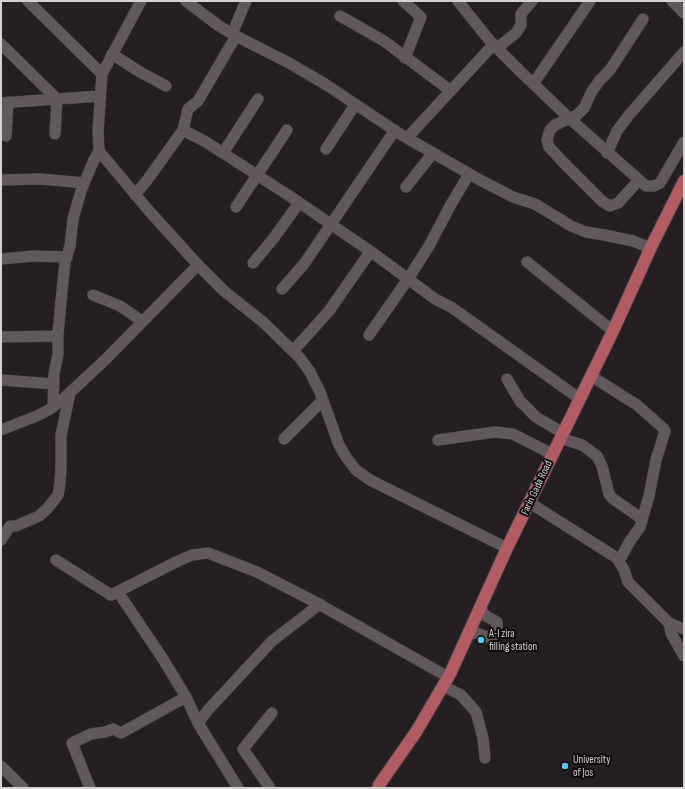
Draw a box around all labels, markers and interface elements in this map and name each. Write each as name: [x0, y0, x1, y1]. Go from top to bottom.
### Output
street label: Farin Gada Road: [519, 459, 555, 517]
place label: A-l zira filling station: [489, 627, 537, 653]
marker: A-l zira filling station: [476, 635, 486, 645]
place label: University of Jos: [573, 753, 610, 779]
marker: University of Jos: [560, 761, 570, 771]

